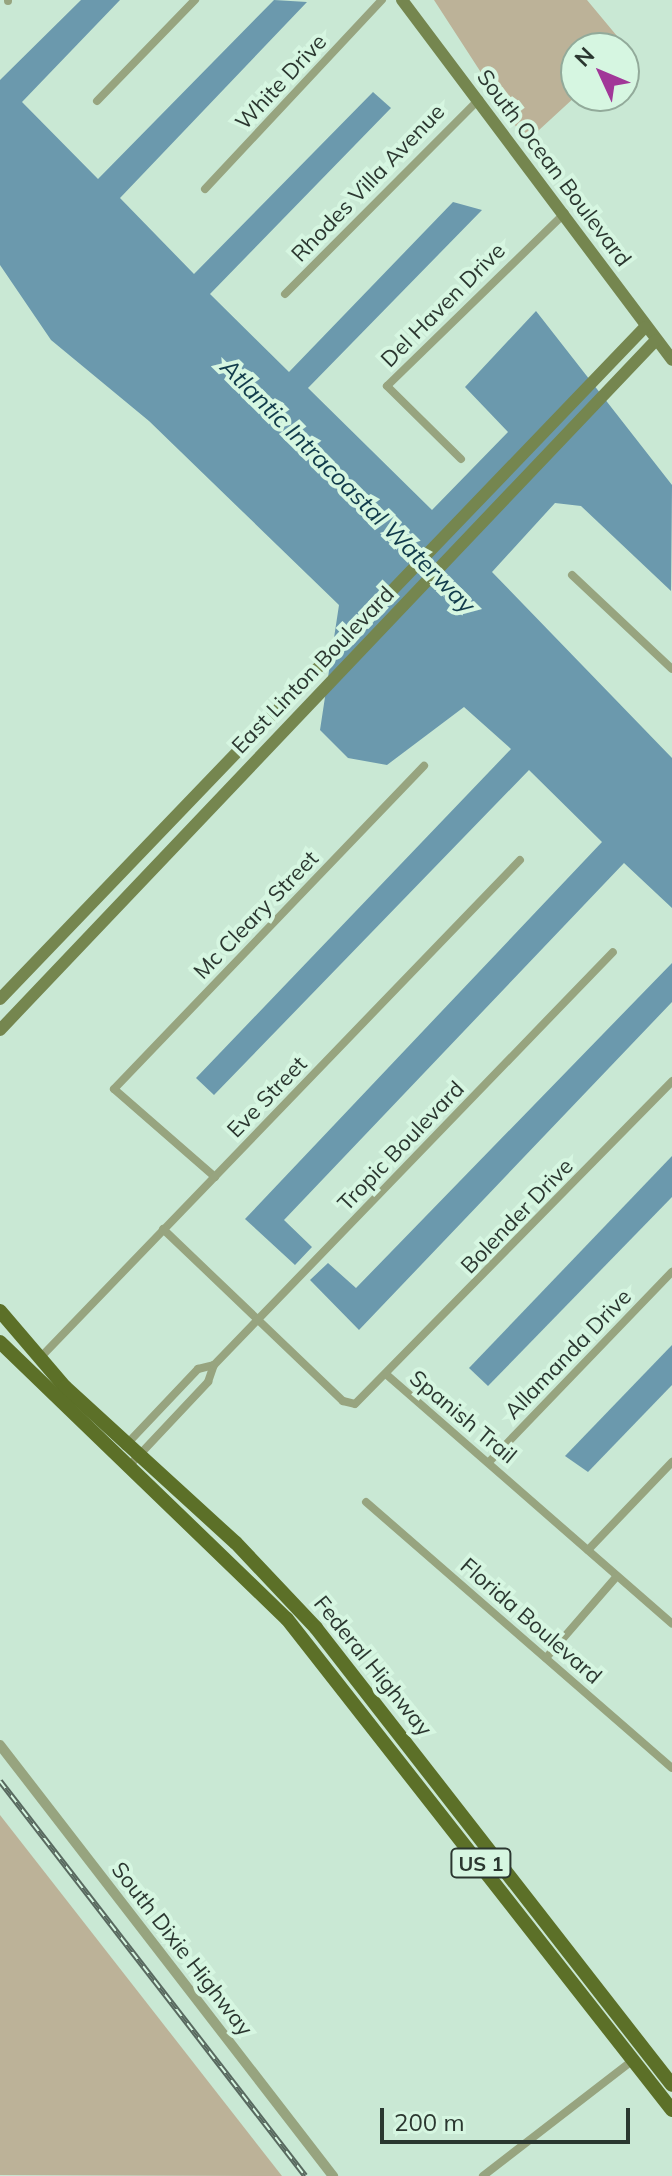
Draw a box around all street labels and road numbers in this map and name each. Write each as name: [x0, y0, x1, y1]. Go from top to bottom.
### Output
street label: White Drive: [230, 29, 332, 135]
street label: South Ocean Boulevard: [471, 64, 637, 272]
street label: Rhodes Villa Avenue: [286, 99, 450, 267]
street label: Del Haven Drive: [375, 237, 511, 373]
street label: East Linton Boulevard: [226, 581, 400, 759]
street label: Mc Cleary Street: [188, 845, 324, 985]
street label: Eve Street: [222, 1051, 312, 1143]
street label: Tropic Boulevard: [332, 1076, 470, 1216]
street label: Bolender Drive: [456, 1153, 578, 1279]
street label: Allamanda Drive: [499, 1283, 637, 1425]
street label: Spanish Trail: [404, 1365, 522, 1469]
street label: Florida Boulevard: [455, 1552, 607, 1690]
street label: Federal Highway: [308, 1590, 438, 1742]
road number: US 1: [449, 1847, 513, 1879]
street label: South Dixie Highway: [106, 1857, 258, 2041]

